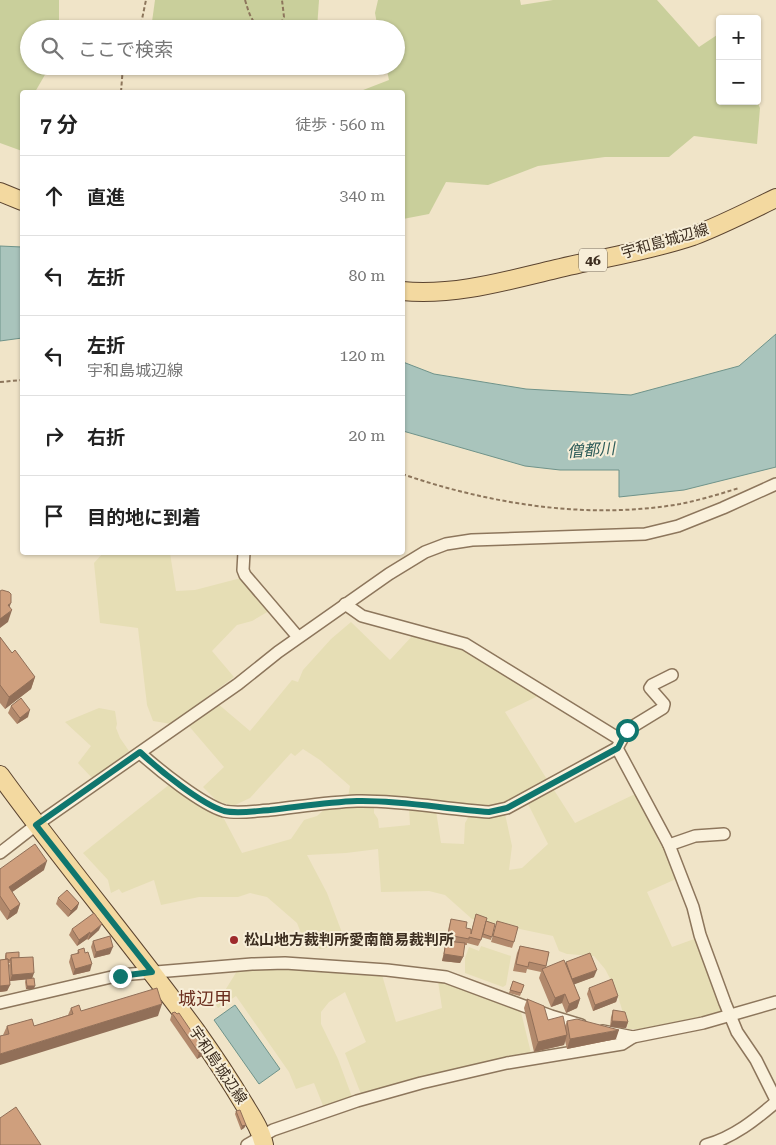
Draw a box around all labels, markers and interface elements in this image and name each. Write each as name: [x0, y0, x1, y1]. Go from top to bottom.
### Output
map controls: [716, 15, 761, 105]
button: +: [716, 15, 761, 60]
search box: [20, 20, 405, 75]
icon: search: [38, 34, 66, 62]
text: ここで検索: [78, 38, 173, 61]
button: −: [716, 60, 761, 105]
text: 7 分: [40, 113, 78, 137]
text: 徒歩 · 560 m: [295, 115, 385, 134]
icon: ahead: [40, 182, 68, 210]
text: 直進: [87, 186, 125, 209]
text: 340 m: [339, 186, 385, 205]
street label: 宇和島城辺線: [619, 220, 711, 262]
road number: 46: [579, 248, 607, 272]
icon: left: [40, 262, 68, 290]
text: 左折: [87, 266, 125, 289]
text: 80 m: [348, 266, 385, 285]
text: 左折: [87, 334, 125, 357]
icon: left: [40, 342, 68, 370]
text: 120 m: [339, 346, 385, 365]
text: 宇和島城辺線: [87, 361, 183, 380]
icon: right: [40, 422, 68, 450]
text: 右折: [87, 426, 125, 449]
text: 20 m: [348, 426, 385, 445]
water label: 僧都川: [566, 439, 618, 461]
icon: arrive: [40, 502, 68, 530]
text: 目的地に到着: [87, 506, 201, 529]
route start: [616, 719, 639, 742]
place label: 松山地方裁判所愛南簡易裁判所: [244, 931, 454, 949]
marker: 松山地方裁判所愛南簡易裁判所: [228, 934, 240, 946]
route end: [109, 965, 132, 988]
district label: 城辺甲: [178, 988, 232, 1009]
street label: 宇和島城辺線: [185, 1023, 251, 1107]

